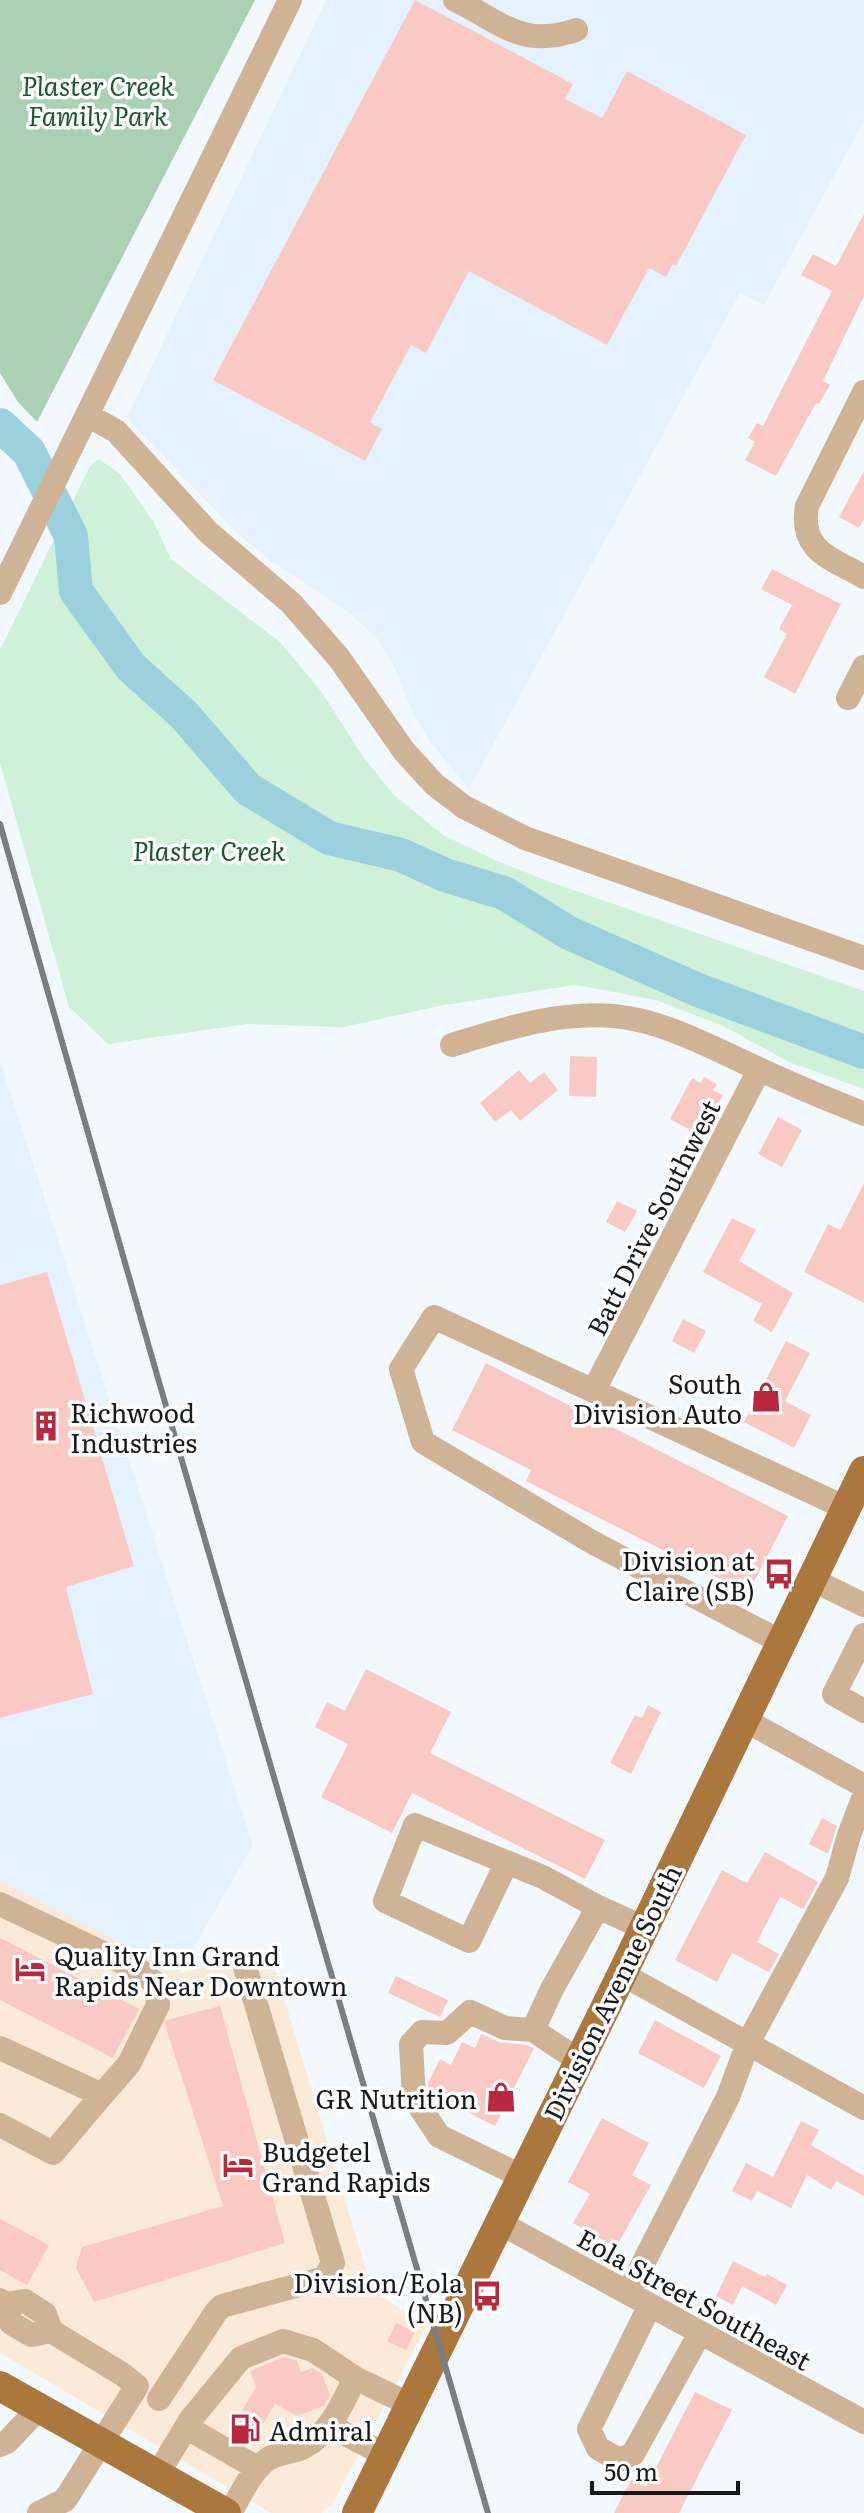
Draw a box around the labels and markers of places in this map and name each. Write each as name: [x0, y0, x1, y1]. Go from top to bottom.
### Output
place label: South Division Auto: [573, 1363, 742, 1432]
shop icon: South Division Auto: [749, 1380, 783, 1414]
place label: Richwood Industries: [70, 1392, 197, 1461]
building icon: Richwood Industries: [29, 1409, 63, 1443]
place label: Division at Claire (SB): [622, 1540, 755, 1609]
bus stop icon: Division at Claire (SB): [762, 1557, 796, 1591]
place label: Quality Inn Grand Rapids Near Downtown: [54, 1935, 348, 2004]
hotel icon: Quality Inn Grand Rapids Near Downtown: [13, 1952, 47, 1986]
place label: GR Nutrition: [316, 2078, 477, 2117]
shop icon: GR Nutrition: [484, 2080, 518, 2114]
place label: Budgetel Grand Rapids: [262, 2131, 430, 2200]
hotel icon: Budgetel Grand Rapids: [221, 2148, 255, 2182]
place label: Division/Eola (NB): [293, 2262, 463, 2331]
bus stop icon: Division/Eola (NB): [470, 2279, 504, 2313]
place label: Admiral: [269, 2410, 373, 2449]
fuel station icon: Admiral: [228, 2412, 262, 2446]

